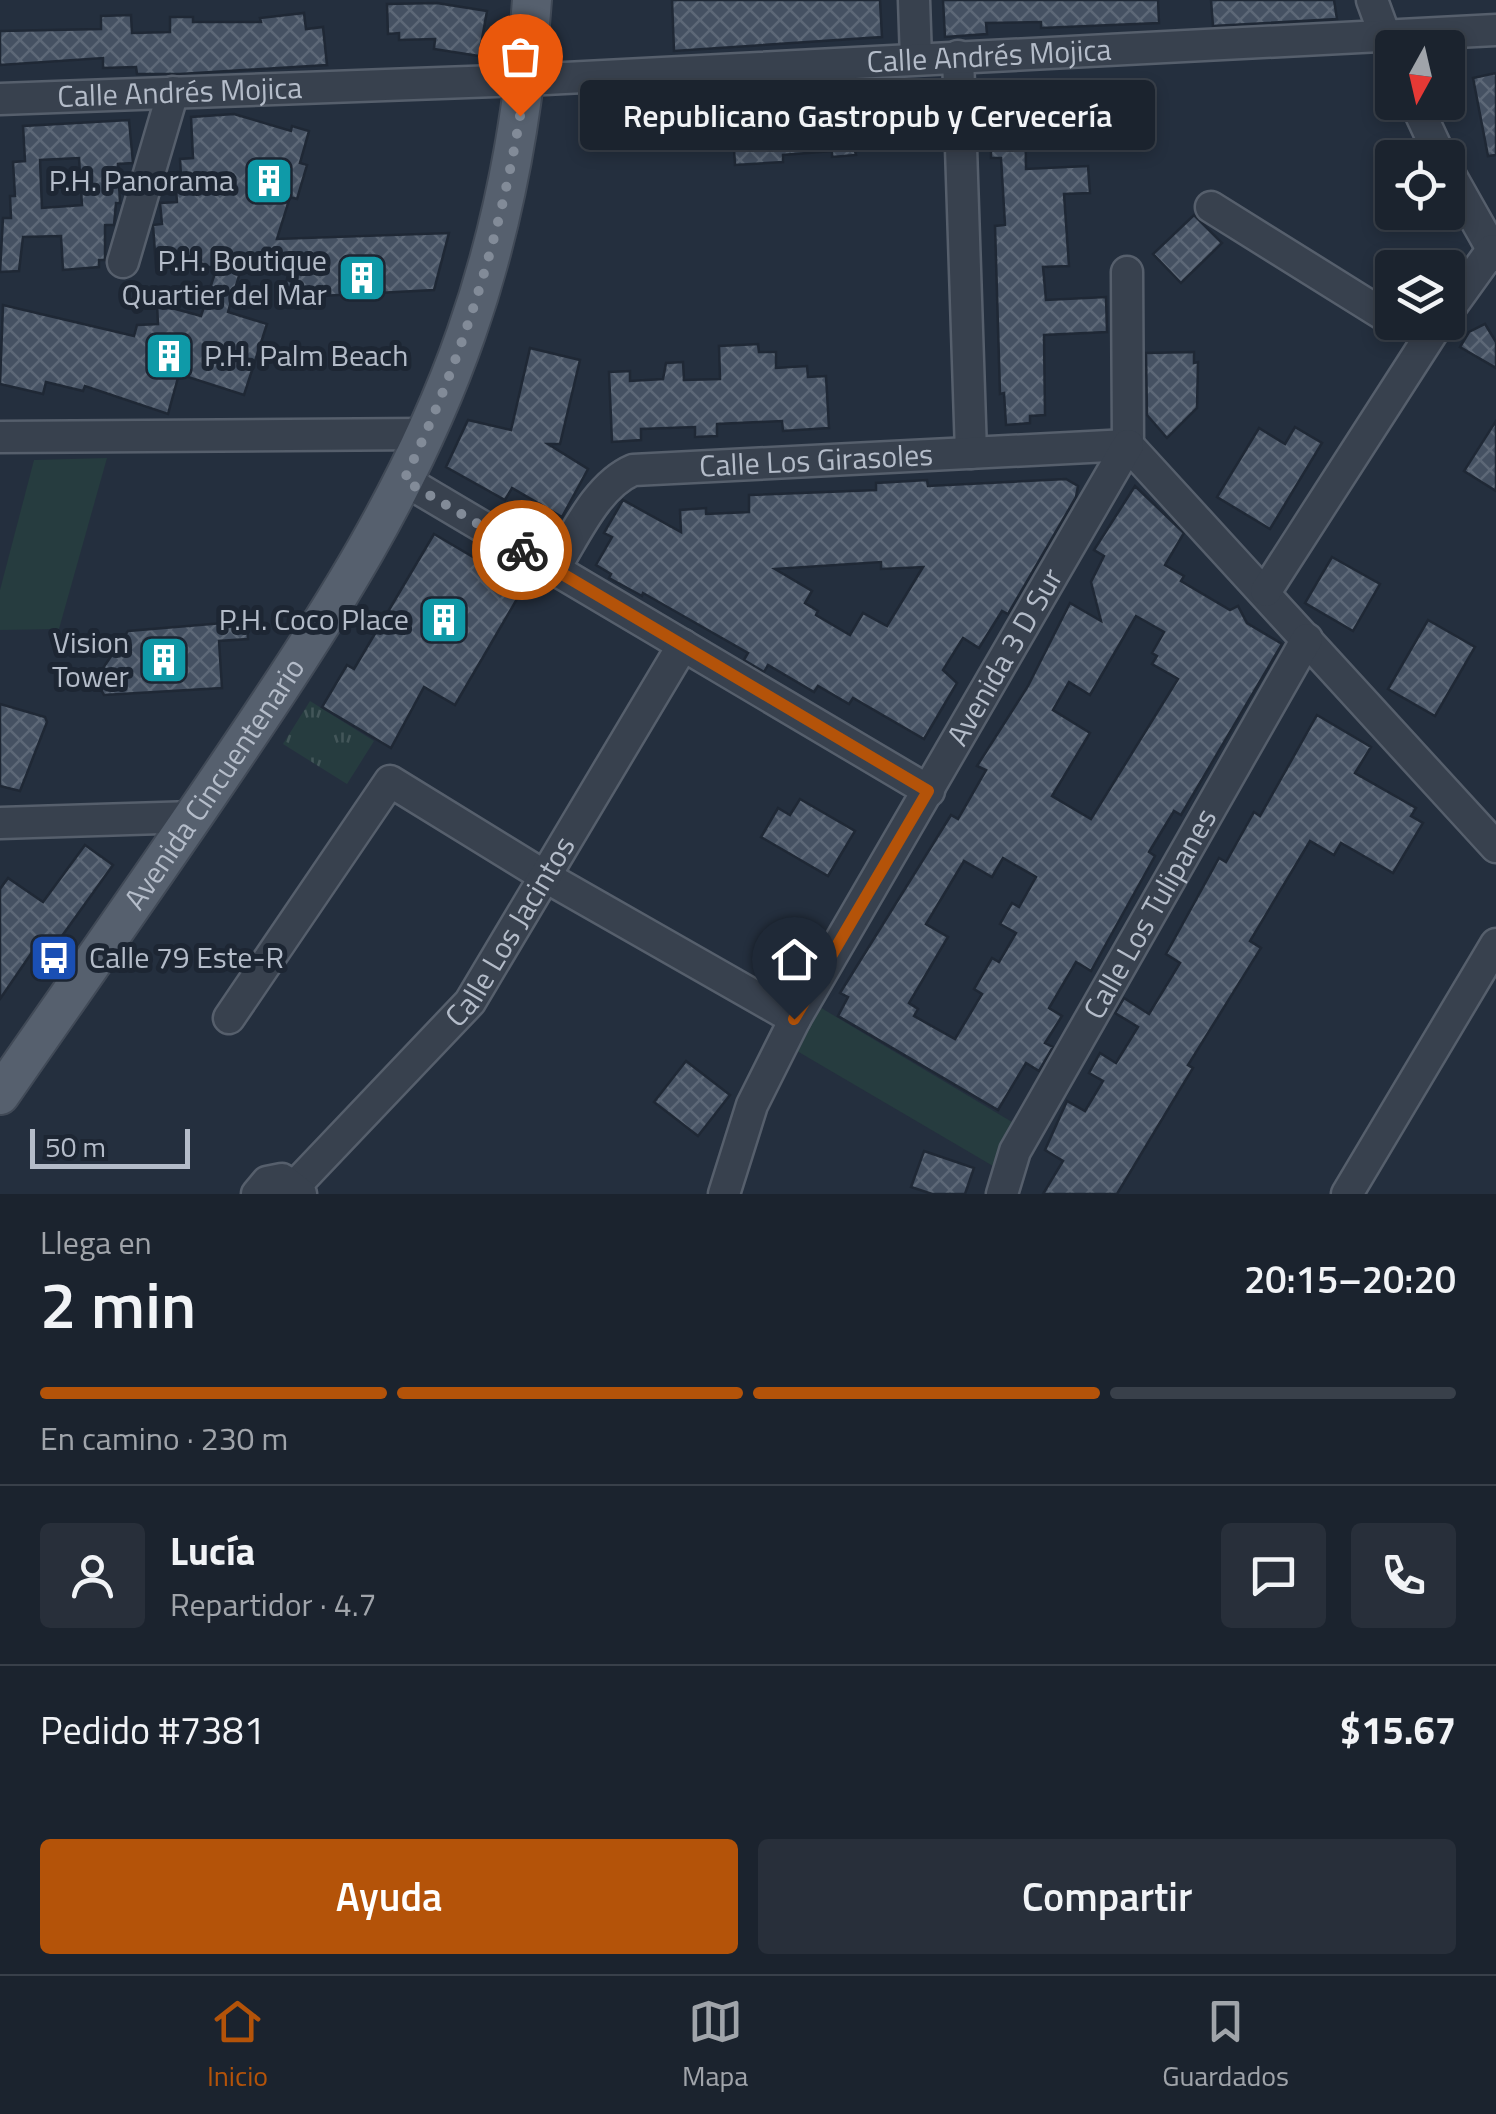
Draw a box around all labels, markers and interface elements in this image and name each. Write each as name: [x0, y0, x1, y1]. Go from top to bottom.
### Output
pin: [478, 14, 563, 117]
street label: Calle Andrés Mojica: [866, 26, 1112, 84]
icon: bag: [493, 29, 548, 84]
north arrow: [1375, 30, 1465, 120]
map controls: [1375, 30, 1465, 340]
street label: Calle Andrés Mojica: [57, 64, 303, 119]
callout: Republicano Gastropub y Cervecería: [580, 81, 1155, 151]
text: Republicano Gastropub y Cervecería: [623, 91, 1112, 139]
button: locate: [1375, 140, 1465, 230]
building icon: P.H. Panorama: [243, 155, 295, 207]
place label: P.H. Panorama: [49, 157, 234, 203]
place label: P.H. Boutique Quartier del Mar: [121, 237, 327, 317]
button: layers: [1375, 250, 1465, 340]
building icon: P.H. Boutique Quartier del Mar: [336, 252, 388, 304]
building icon: P.H. Palm Beach: [143, 330, 195, 382]
place label: P.H. Palm Beach: [204, 332, 408, 378]
street label: Calle Los Girasoles: [698, 431, 934, 489]
courier: [472, 500, 572, 600]
icon: bike: [495, 523, 550, 578]
street label: Avenida 3 D Sur: [934, 559, 1074, 754]
building icon: P.H. Coco Place: [418, 594, 470, 646]
place label: P.H. Coco Place: [219, 596, 409, 642]
place label: Vision Tower: [52, 619, 129, 699]
building icon: Vision Tower: [138, 634, 190, 686]
street label: Avenida Cincuentenario: [112, 648, 316, 919]
street label: Calle Los Tulipanes: [1071, 799, 1228, 1027]
street label: Calle Los Jacintos: [434, 827, 586, 1037]
pin: [752, 917, 837, 1020]
bus stop icon: Calle 79 Este-R: [28, 932, 80, 984]
icon: home: [767, 932, 822, 987]
place label: Calle 79 Este-R: [89, 934, 284, 980]
scale bar: [30, 1124, 190, 1168]
text: 50 m: [45, 1125, 106, 1168]
text: Llega en: [40, 1218, 152, 1266]
text: 20:15–20:20: [1244, 1250, 1456, 1308]
text: 2 min: [40, 1254, 196, 1353]
text: En camino · 230 m: [40, 1414, 288, 1462]
text: Lucía: [170, 1522, 255, 1580]
button: person: [40, 1523, 145, 1628]
button: chat: [1221, 1523, 1326, 1628]
button: phone: [1351, 1523, 1456, 1628]
text: Repartidor · 4.7: [170, 1580, 376, 1628]
text: Pedido #7381: [40, 1701, 265, 1759]
text: $15.67: [1340, 1701, 1456, 1759]
button: Ayuda: [40, 1839, 738, 1954]
button: Compartir: [758, 1839, 1456, 1954]
tab: Inicio: [207, 1994, 268, 2097]
tab: Mapa: [682, 1994, 748, 2097]
tab: Guardados: [1162, 1994, 1289, 2097]

